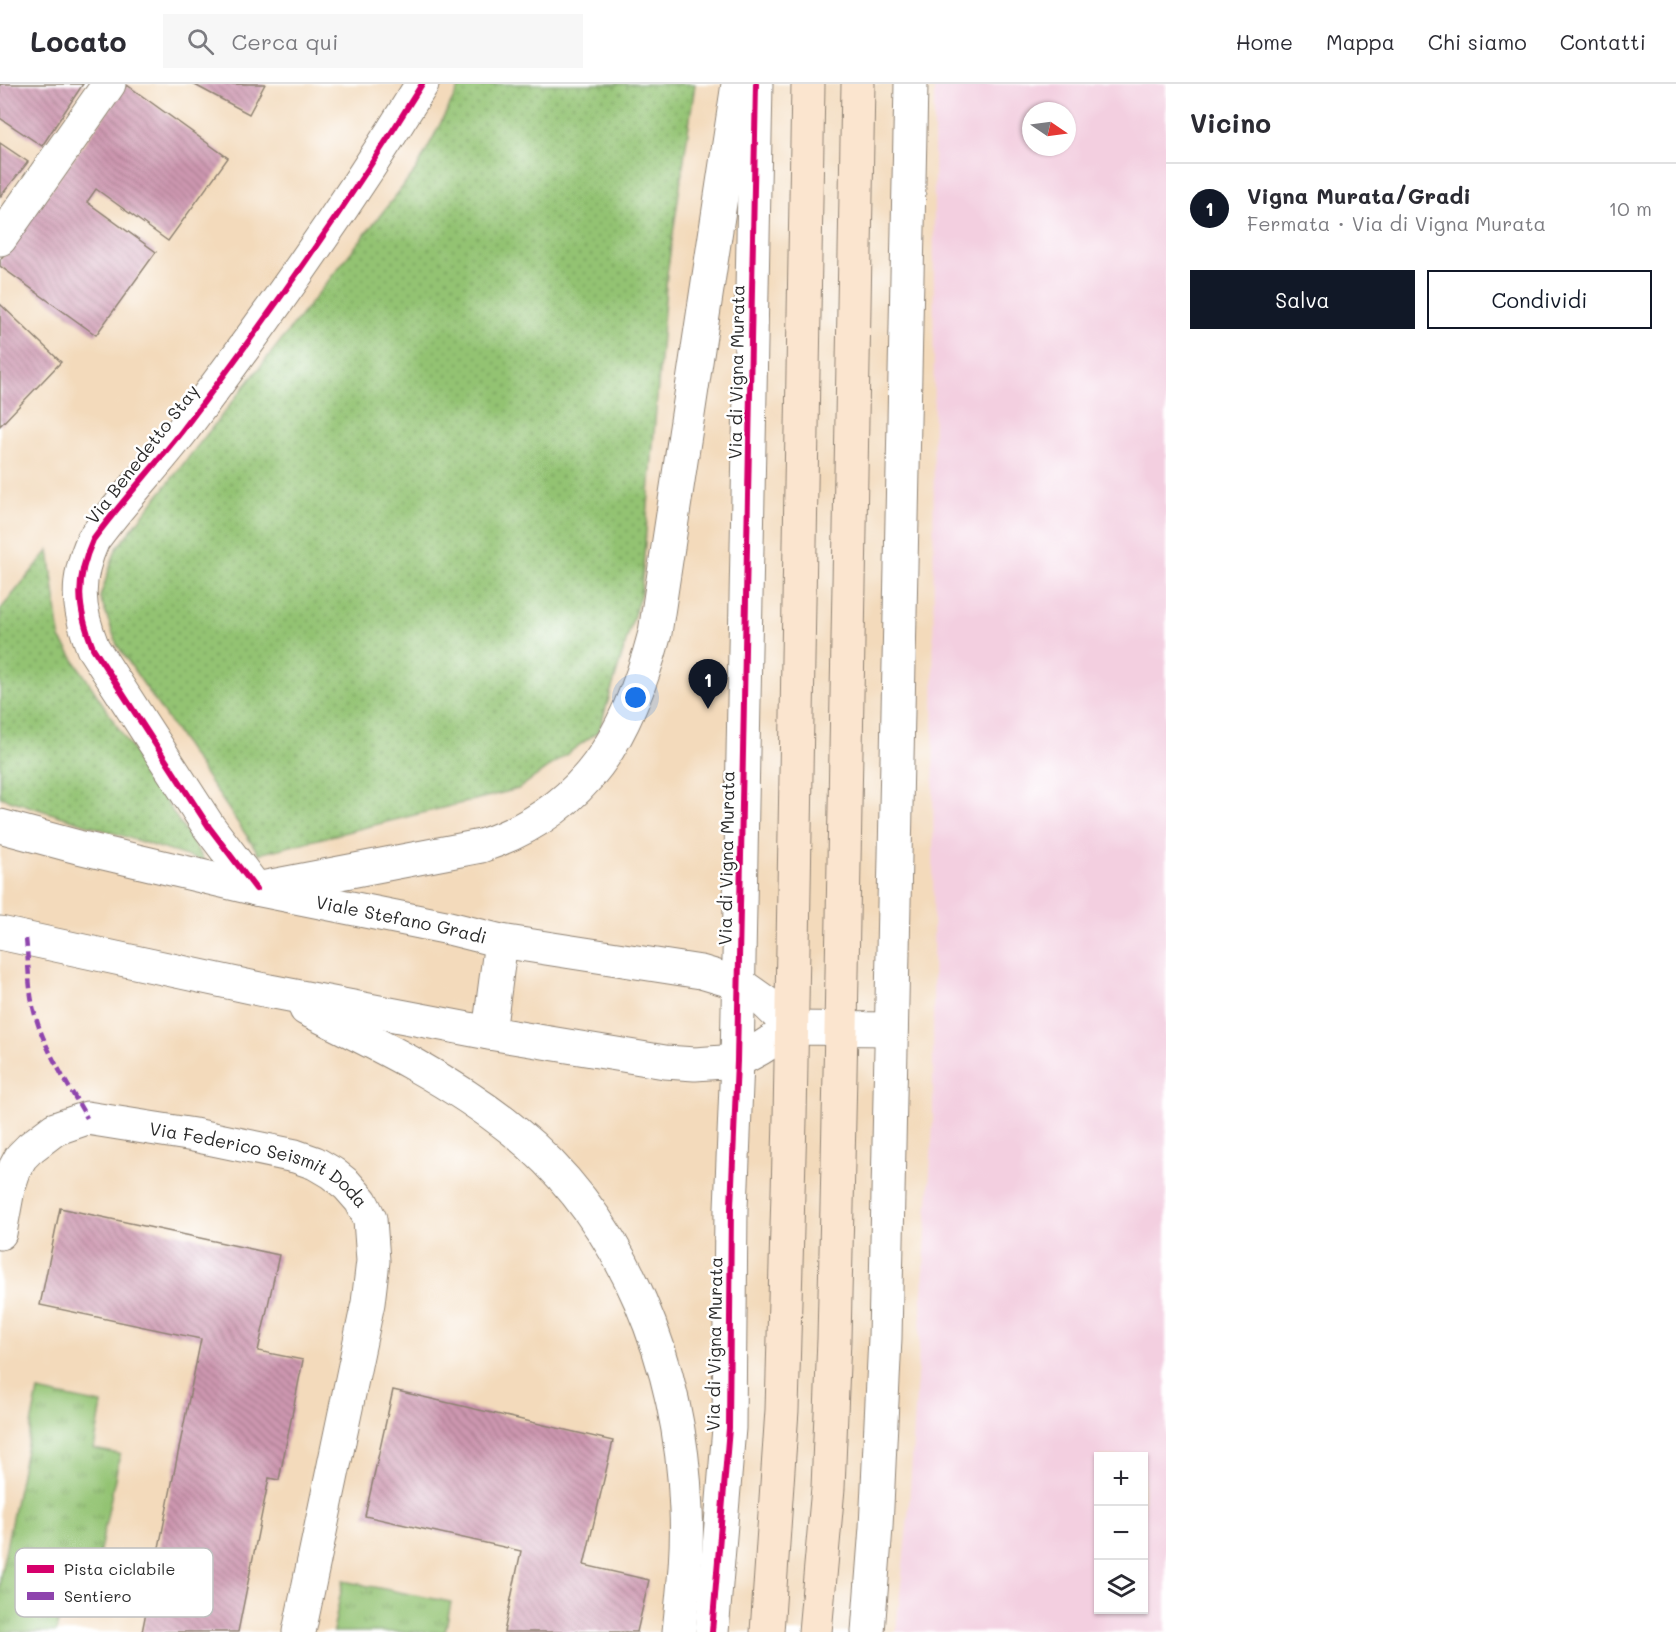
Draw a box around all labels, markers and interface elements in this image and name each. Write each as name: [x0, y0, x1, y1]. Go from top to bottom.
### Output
search box: [163, 14, 583, 68]
text: Locato: [30, 23, 127, 59]
icon: search: [184, 25, 217, 58]
text: Cerca qui: [232, 27, 339, 56]
text: Home: [1236, 28, 1293, 55]
text: Mappa: [1326, 28, 1395, 55]
text: Chi siamo: [1428, 28, 1527, 55]
text: Contatti: [1560, 28, 1646, 55]
north arrow: [1022, 102, 1076, 156]
text: Vicino: [1190, 106, 1271, 140]
text: Vigna Murata/Gradi: [1247, 181, 1471, 210]
text: 1: [1205, 195, 1214, 221]
text: 10 m: [1608, 195, 1652, 221]
text: Fermata · Via di Vigna Murata: [1247, 210, 1546, 236]
button: Salva: [1190, 270, 1415, 329]
button: Condividi: [1427, 270, 1652, 329]
street label: Via di Vigna Murata: [722, 284, 750, 460]
street label: Via Benedetto Stay: [80, 379, 204, 529]
pin: 1: [688, 660, 728, 709]
your location: [621, 683, 650, 712]
street label: Via di Vigna Murata: [712, 770, 740, 946]
street label: Viale Stefano Gradi: [314, 889, 489, 949]
street label: Via Federico Seismit Doda: [148, 1116, 373, 1213]
street label: Via di Vigna Murata: [700, 1256, 728, 1432]
map controls: [1094, 1452, 1148, 1614]
button: +: [1094, 1452, 1148, 1506]
button: −: [1094, 1506, 1148, 1560]
legend: [15, 1548, 213, 1617]
text: Pista ciclabile: [64, 1558, 175, 1579]
button: layers: [1094, 1560, 1148, 1614]
text: Sentiero: [64, 1585, 131, 1606]

